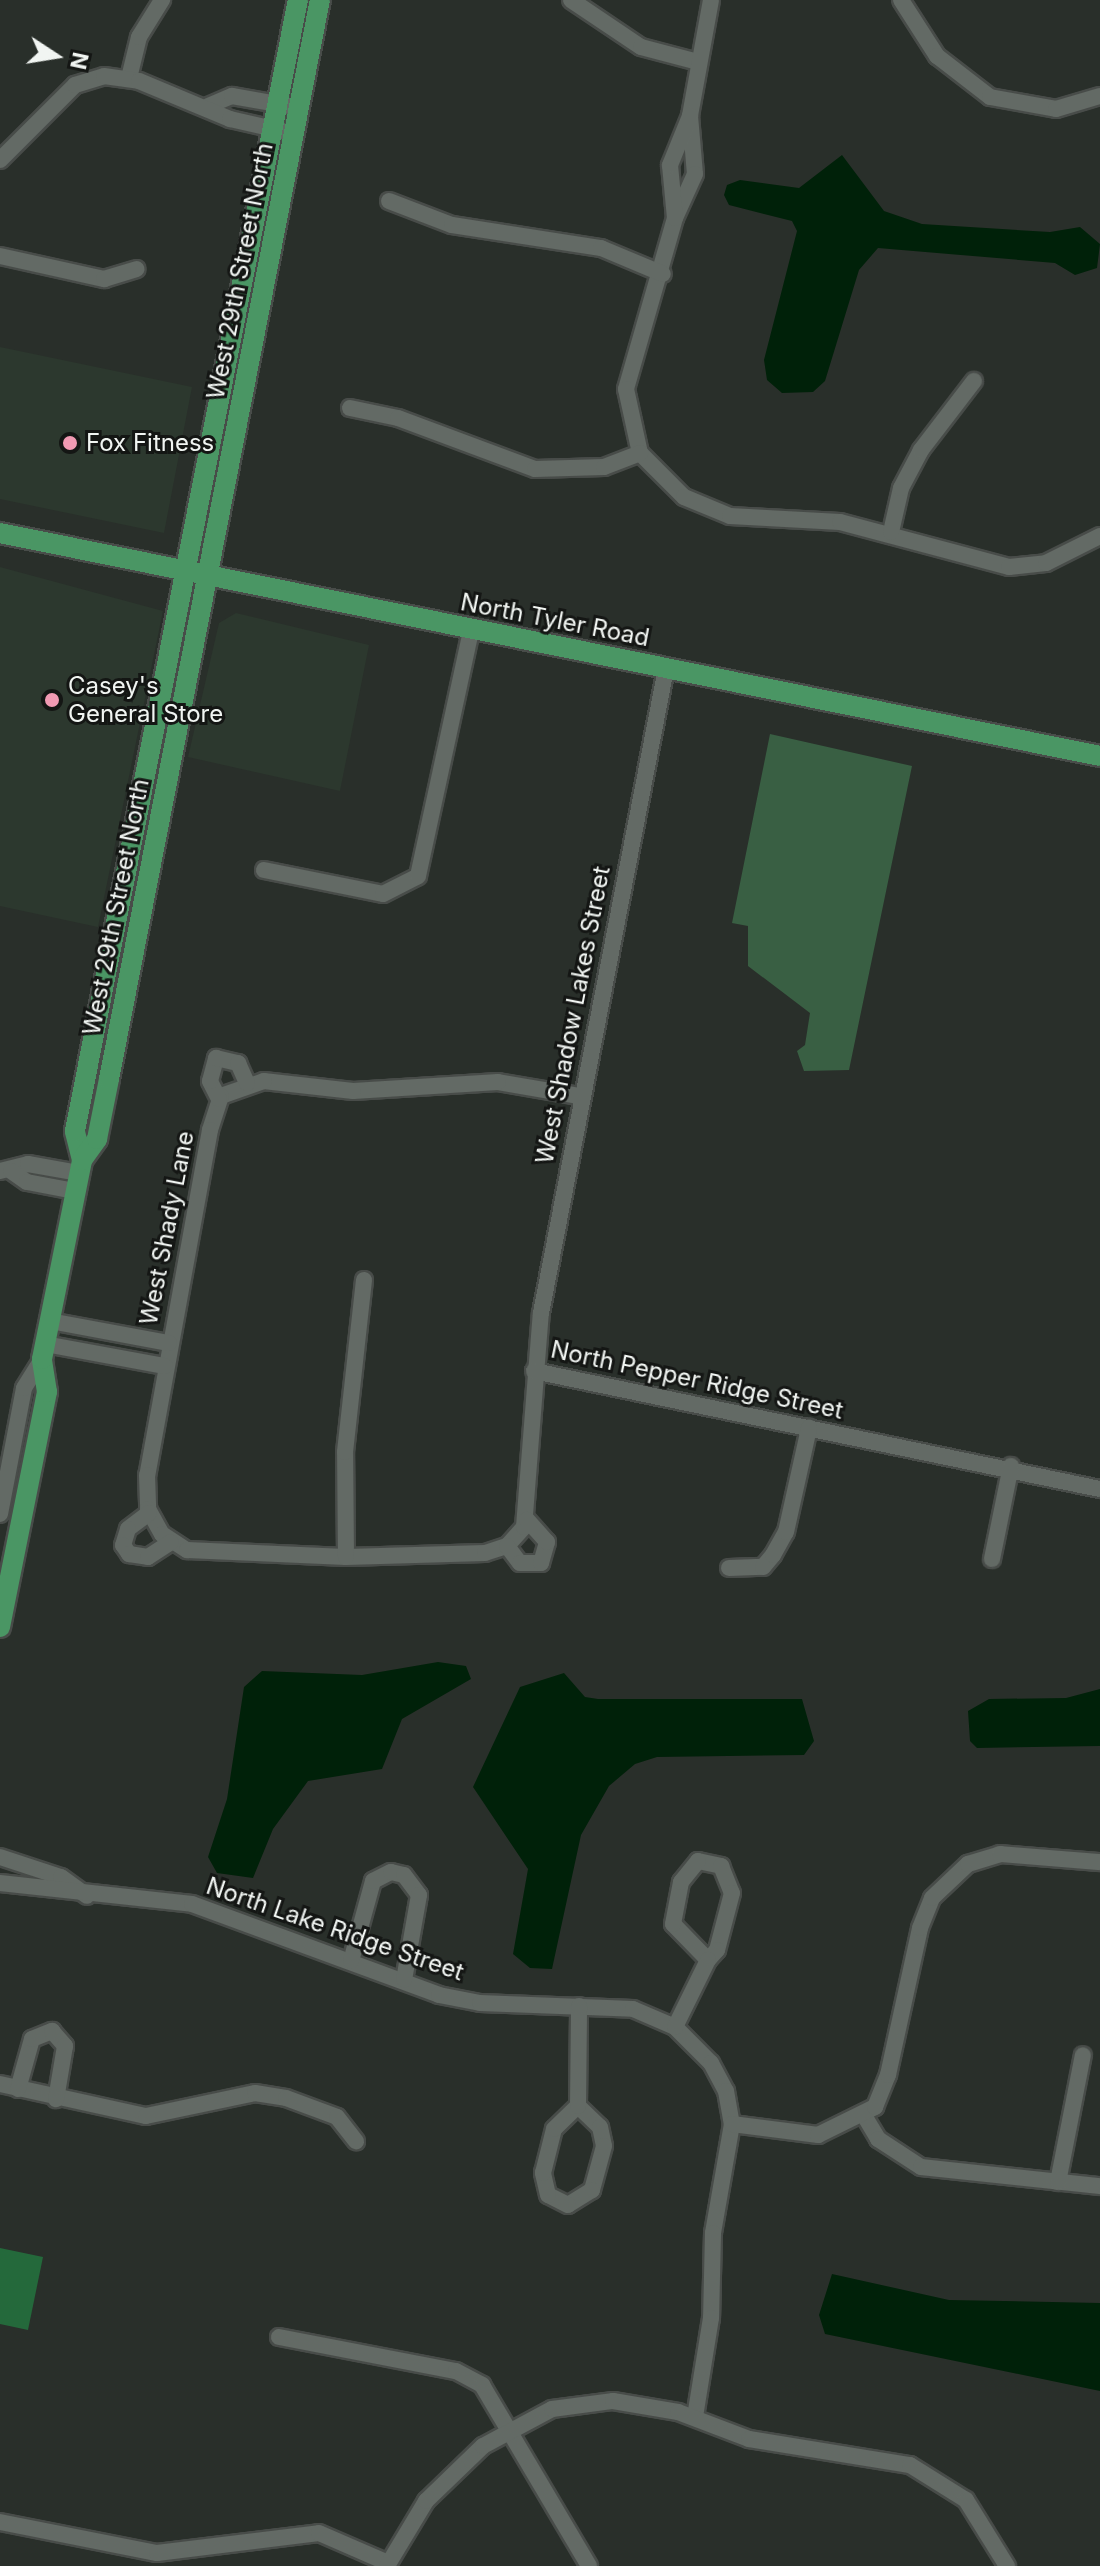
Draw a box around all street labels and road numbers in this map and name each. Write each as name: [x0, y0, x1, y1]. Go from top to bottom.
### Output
street label: West 29th Street North: [201, 140, 279, 402]
street label: North Tyler Road: [458, 588, 652, 652]
street label: West 29th Street North: [77, 776, 155, 1038]
street label: West Shadow Lakes Street: [530, 864, 616, 1166]
street label: West Shady Lane: [134, 1129, 200, 1327]
street label: North Pepper Ridge Street: [548, 1335, 846, 1425]
street label: North Lake Ridge Street: [203, 1871, 467, 1987]

